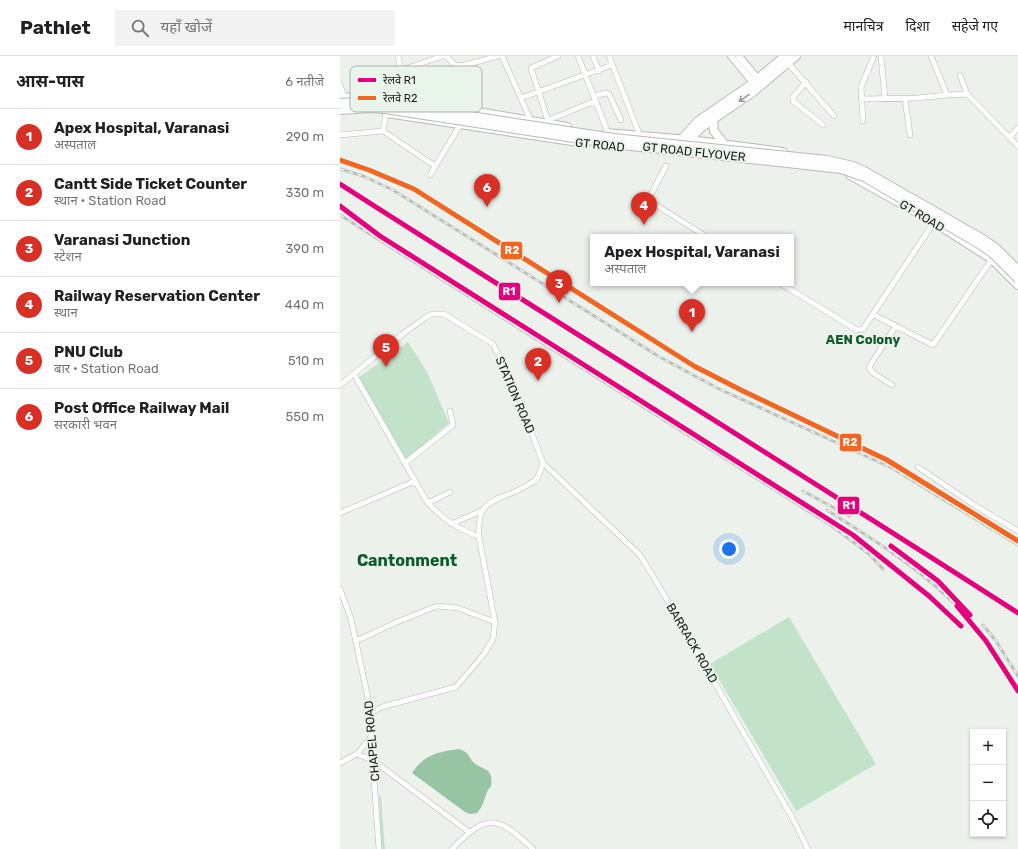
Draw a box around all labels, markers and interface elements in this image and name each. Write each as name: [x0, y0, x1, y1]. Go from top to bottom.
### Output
search box: [115, 10, 395, 46]
text: Pathlet: [20, 16, 91, 39]
icon: search: [129, 17, 151, 39]
text: यहाँ खोजें: [161, 18, 212, 36]
text: मानचित्र: [843, 18, 883, 35]
text: दिशा: [905, 18, 930, 35]
text: सहेजे गए: [952, 18, 998, 35]
legend: [350, 66, 482, 112]
text: आस-पास: [16, 71, 84, 91]
text: 6 नतीजे: [285, 74, 324, 89]
text: रेलवे R1: [382, 74, 416, 87]
text: रेलवे R2: [382, 92, 417, 105]
one-way arrow: [739, 94, 750, 102]
text: Apex Hospital, Varanasi: [54, 119, 229, 137]
text: 1: [26, 129, 32, 144]
text: 290 m: [286, 129, 324, 144]
street label: GT ROAD: [575, 135, 625, 155]
text: अस्पताल: [54, 137, 96, 152]
street label: GT ROAD FLYOVER: [642, 140, 746, 164]
pin: 6: [474, 174, 500, 207]
text: Cantt Side Ticket Counter: [54, 175, 247, 193]
text: 2: [25, 185, 33, 200]
text: 330 m: [285, 185, 324, 200]
pin: 4: [631, 192, 657, 225]
text: स्थान · Station Road: [54, 193, 166, 208]
street label: GT ROAD: [897, 197, 947, 235]
text: Varanasi Junction: [54, 231, 190, 249]
popup: [590, 234, 794, 286]
text: 3: [25, 241, 33, 256]
text: 390 m: [285, 241, 324, 256]
line badge: R2: [500, 241, 523, 260]
text: Apex Hospital, Varanasi: [604, 243, 780, 261]
text: R2: [505, 244, 519, 257]
text: स्टेशन: [54, 249, 82, 264]
text: अस्पताल: [604, 261, 646, 276]
pin: 3: [546, 270, 572, 303]
line badge: R1: [498, 282, 521, 301]
text: R1: [502, 285, 516, 298]
text: Railway Reservation Center: [54, 287, 260, 305]
text: 4: [25, 297, 33, 312]
text: 440 m: [285, 297, 324, 312]
pin: 1: [679, 299, 705, 332]
text: स्थान: [54, 305, 78, 320]
district label: AEN Colony: [826, 332, 900, 347]
pin: 5: [373, 334, 399, 367]
text: PNU Club: [54, 343, 123, 361]
pin: 2: [525, 348, 551, 381]
text: 5: [25, 353, 33, 368]
text: 510 m: [288, 353, 324, 368]
street label: STATION ROAD: [492, 354, 538, 436]
text: बार · Station Road: [54, 361, 159, 376]
text: Post Office Railway Mail: [54, 399, 229, 417]
text: 6: [25, 409, 33, 424]
text: 550 m: [286, 409, 324, 424]
text: सरकारी भवन: [54, 417, 117, 432]
line badge: R2: [839, 433, 862, 452]
text: R2: [843, 436, 857, 449]
line badge: R1: [837, 496, 860, 515]
text: R1: [842, 499, 856, 512]
your location: [719, 539, 739, 559]
district label: Cantonment: [357, 551, 458, 570]
street label: BARRACK ROAD: [664, 601, 720, 685]
street label: CHAPEL ROAD: [361, 700, 383, 782]
map controls: [970, 729, 1006, 837]
button: +: [970, 729, 1006, 765]
button: −: [970, 765, 1006, 801]
button: locate: [970, 801, 1006, 837]

